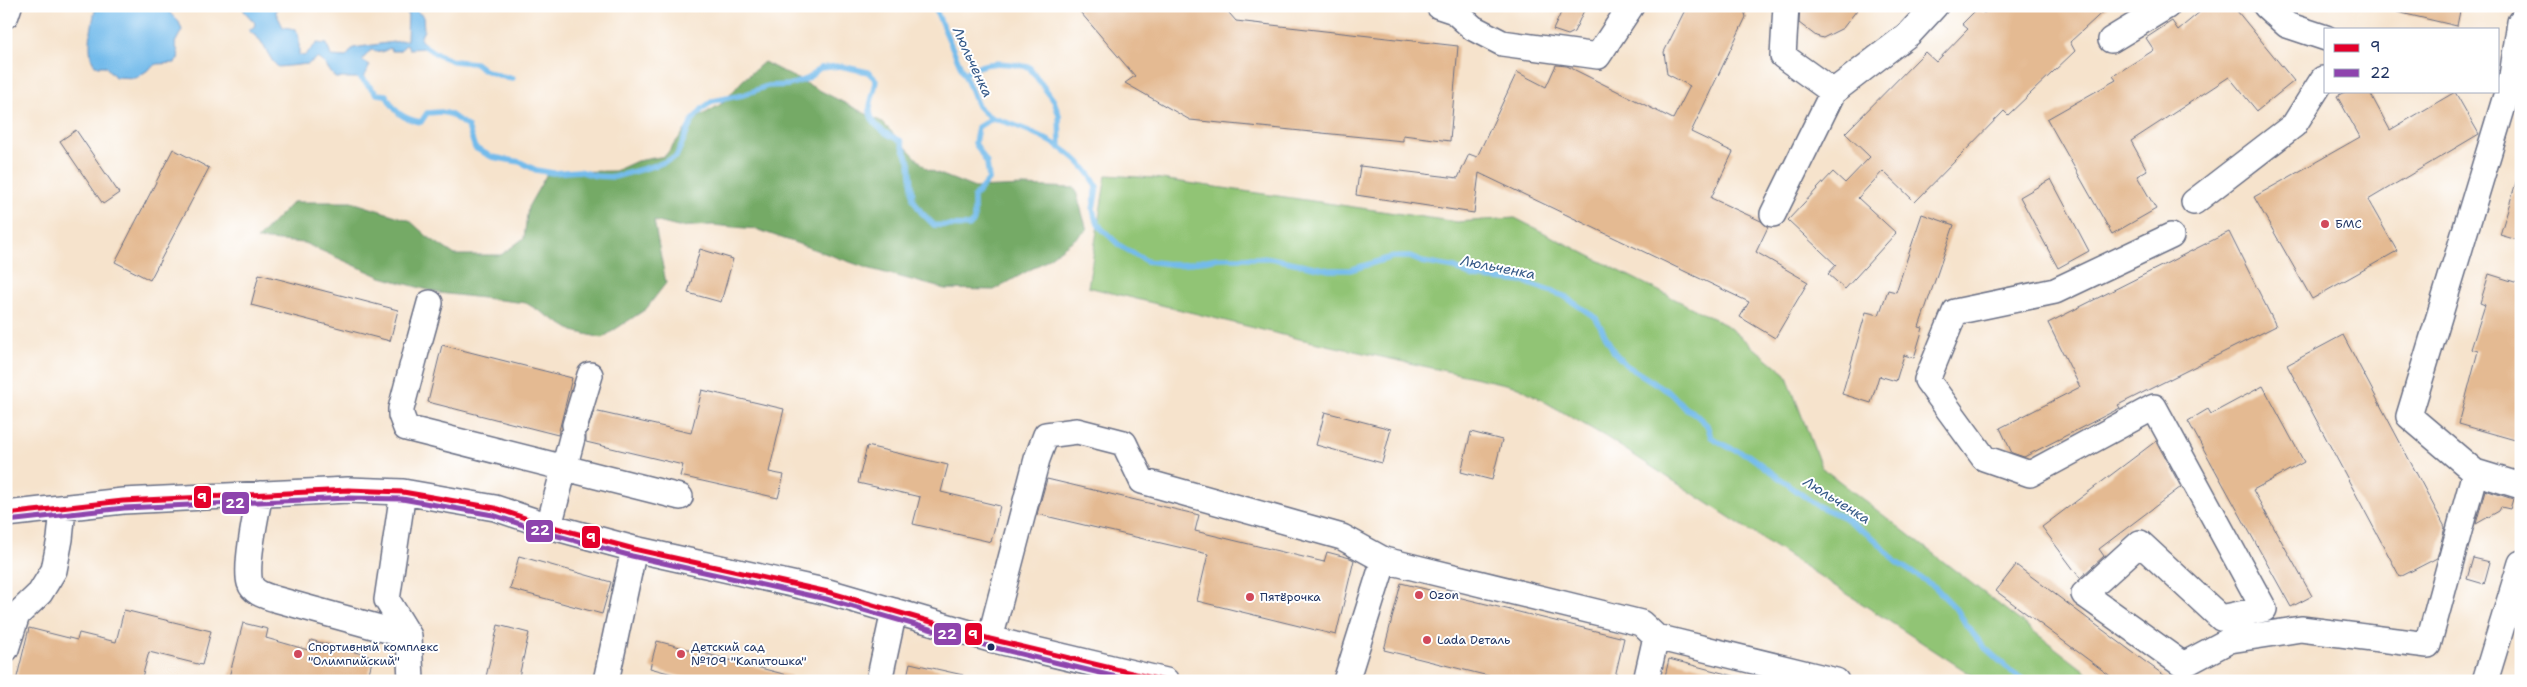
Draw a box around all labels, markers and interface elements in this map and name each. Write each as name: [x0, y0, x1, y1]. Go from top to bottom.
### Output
water label: Люльченка: [948, 23, 997, 100]
legend: [2324, 28, 2500, 92]
text: 9: [2370, 37, 2381, 57]
text: 22: [2370, 63, 2390, 83]
place label: БМС: [2335, 216, 2362, 232]
marker: БМС: [2319, 218, 2331, 230]
water label: Люльченка: [1458, 251, 1537, 283]
water label: Люльченка: [1799, 472, 1874, 528]
line badge: 9: [193, 485, 212, 509]
text: 9: [197, 488, 207, 506]
line badge: 22: [221, 491, 250, 515]
text: 22: [225, 494, 245, 512]
line badge: 22: [525, 519, 554, 543]
text: 22: [530, 521, 550, 539]
line badge: 9: [581, 525, 601, 549]
text: 9: [586, 528, 596, 546]
place label: Ozon: [1429, 587, 1459, 603]
place label: Пятёрочка: [1260, 589, 1321, 605]
marker: Ozon: [1413, 589, 1425, 601]
marker: Пятёрочка: [1244, 591, 1256, 603]
line badge: 22: [933, 622, 962, 646]
line badge: 9: [964, 622, 983, 646]
text: 22: [937, 625, 957, 643]
text: 9: [968, 625, 978, 643]
place label: Lada Dеталь: [1437, 632, 1510, 648]
marker: Lada Dеталь: [1421, 634, 1433, 646]
place label: Спортивный комплекс "Олимпийский": [308, 639, 439, 669]
place label: Детский сад №109 "Капитошка": [691, 639, 807, 669]
unlabelled marker: [986, 642, 996, 652]
marker: Спортивный комплекс "Олимпийский": [292, 648, 304, 660]
marker: Детский сад №109 "Капитошка": [675, 648, 687, 660]

